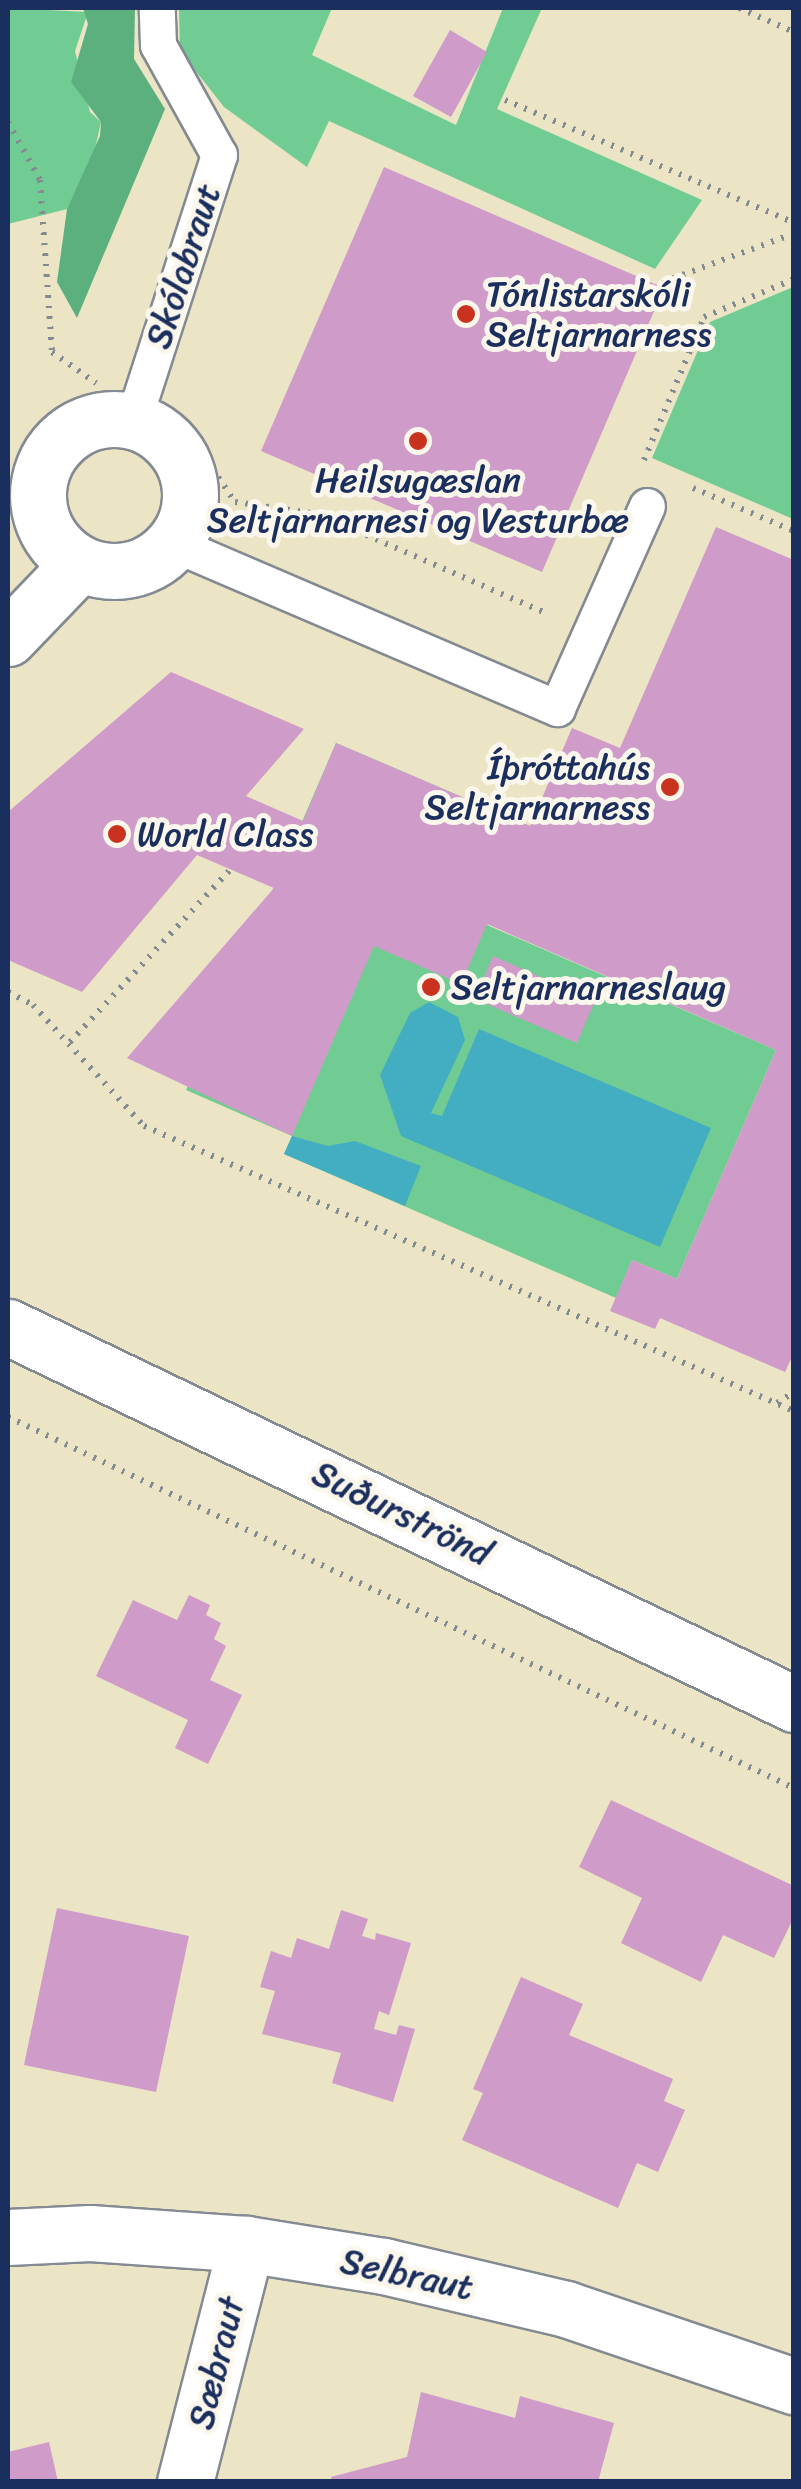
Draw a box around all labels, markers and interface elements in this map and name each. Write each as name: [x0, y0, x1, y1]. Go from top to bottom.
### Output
street label: Skólabraut: [137, 178, 229, 354]
place label: Tónlistarskóli Seltjarnarness: [486, 273, 711, 355]
marker: Tónlistarskóli Seltjarnarness: [455, 303, 477, 325]
marker: Heilsugæslan Seltjarnarnesi og Vesturbæ: [405, 428, 431, 454]
place label: Heilsugæslan Seltjarnarnesi og Vesturbæ: [207, 459, 629, 541]
place label: Íþróttahús Seltjarnarness: [425, 746, 650, 828]
marker: Íþróttahús Seltjarnarness: [659, 776, 681, 798]
place label: World Class: [137, 813, 313, 855]
marker: World Class: [106, 823, 128, 845]
place label: Seltjarnarneslaug: [451, 966, 726, 1008]
marker: Seltjarnarneslaug: [420, 976, 442, 998]
street label: Suðurströnd: [306, 1452, 498, 1574]
street label: Selbraut: [337, 2239, 477, 2309]
street label: Sæbraut: [179, 2293, 253, 2433]

